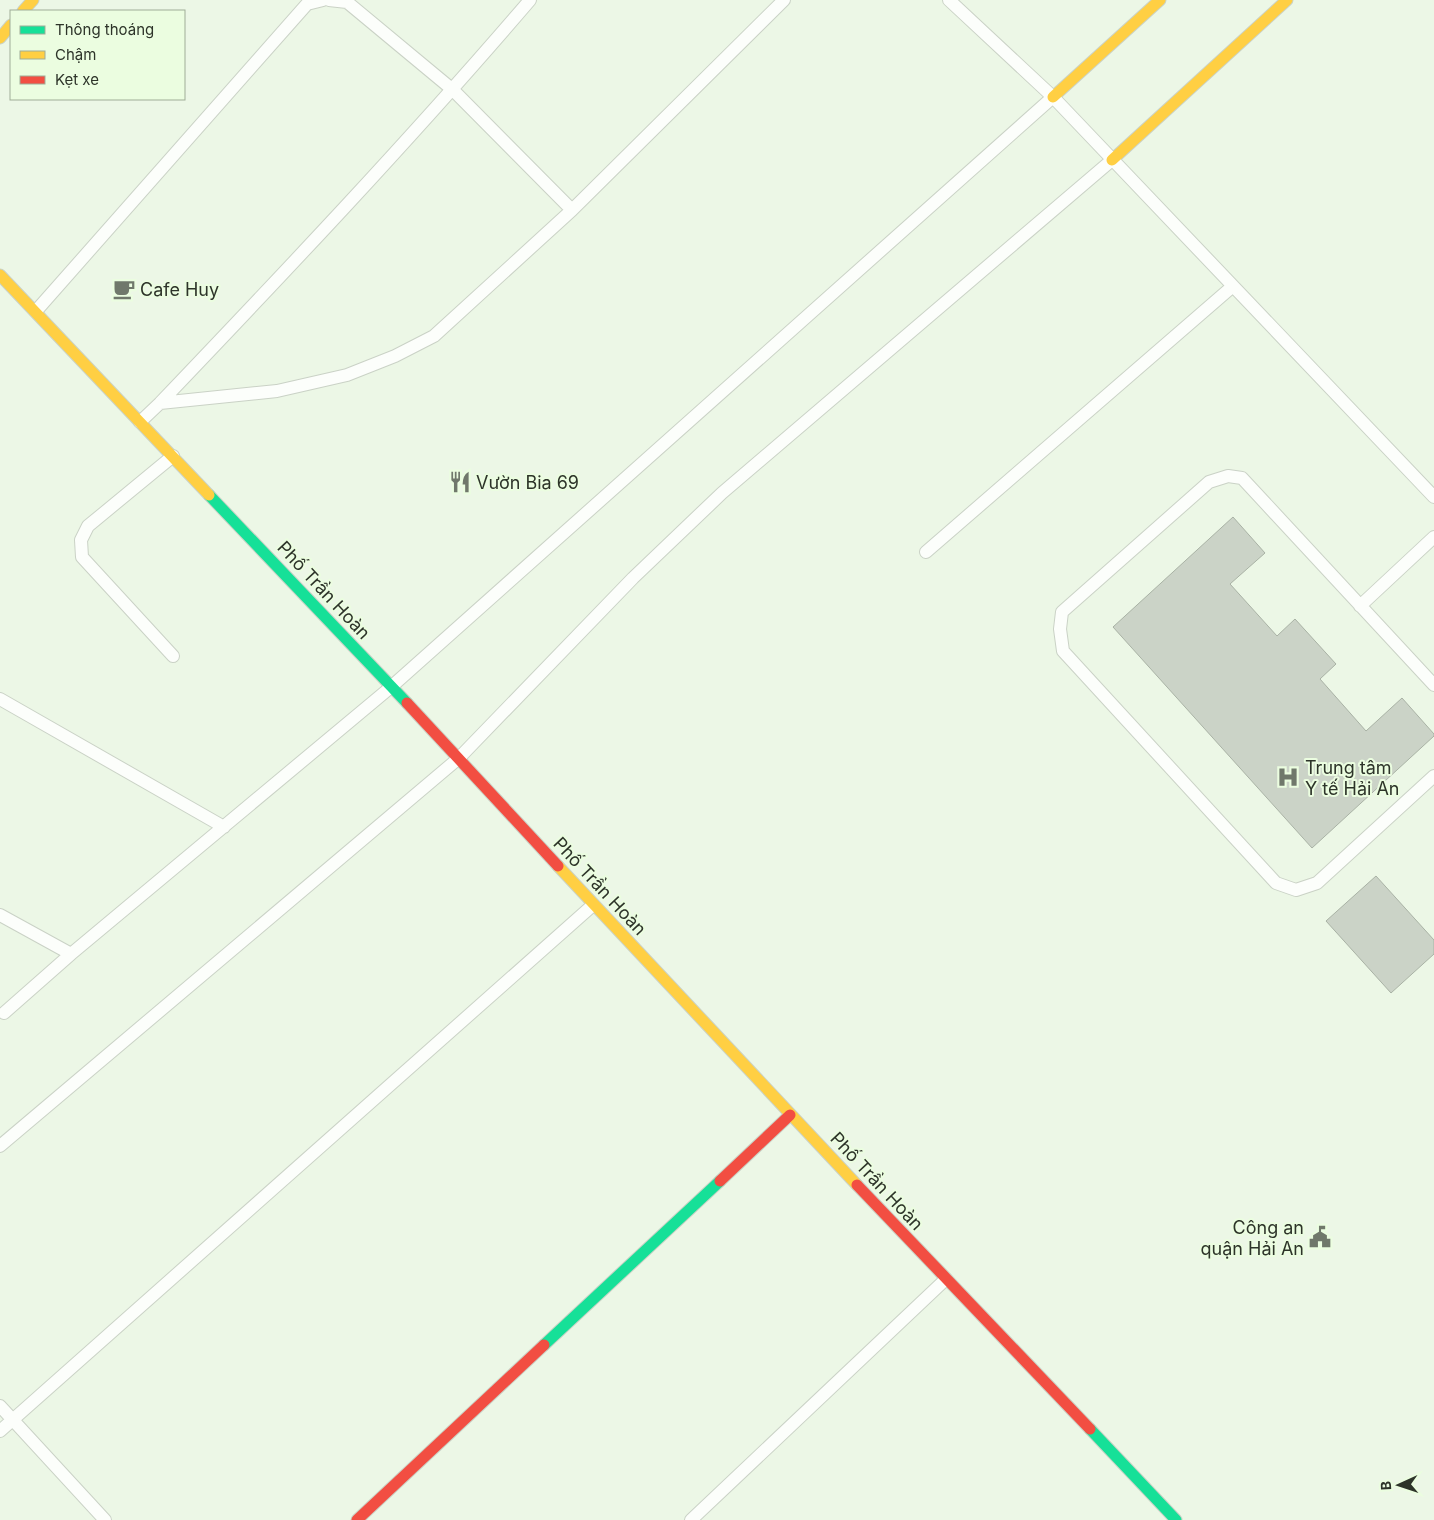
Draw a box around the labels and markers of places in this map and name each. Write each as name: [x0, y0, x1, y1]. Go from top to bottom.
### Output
cafe icon: Cafe Huy: [111, 276, 137, 302]
place label: Cafe Huy: [140, 279, 219, 300]
restaurant icon: Vườn Bia 69: [447, 469, 473, 495]
place label: Vườn Bia 69: [476, 472, 579, 493]
place label: Trung tâm Y tế Hải An: [1305, 757, 1400, 799]
hospital icon: Trung tâm Y tế Hải An: [1275, 764, 1301, 790]
place label: Công an quận Hải An: [1201, 1217, 1304, 1259]
public building icon: Công an quận Hải An: [1307, 1224, 1333, 1250]

